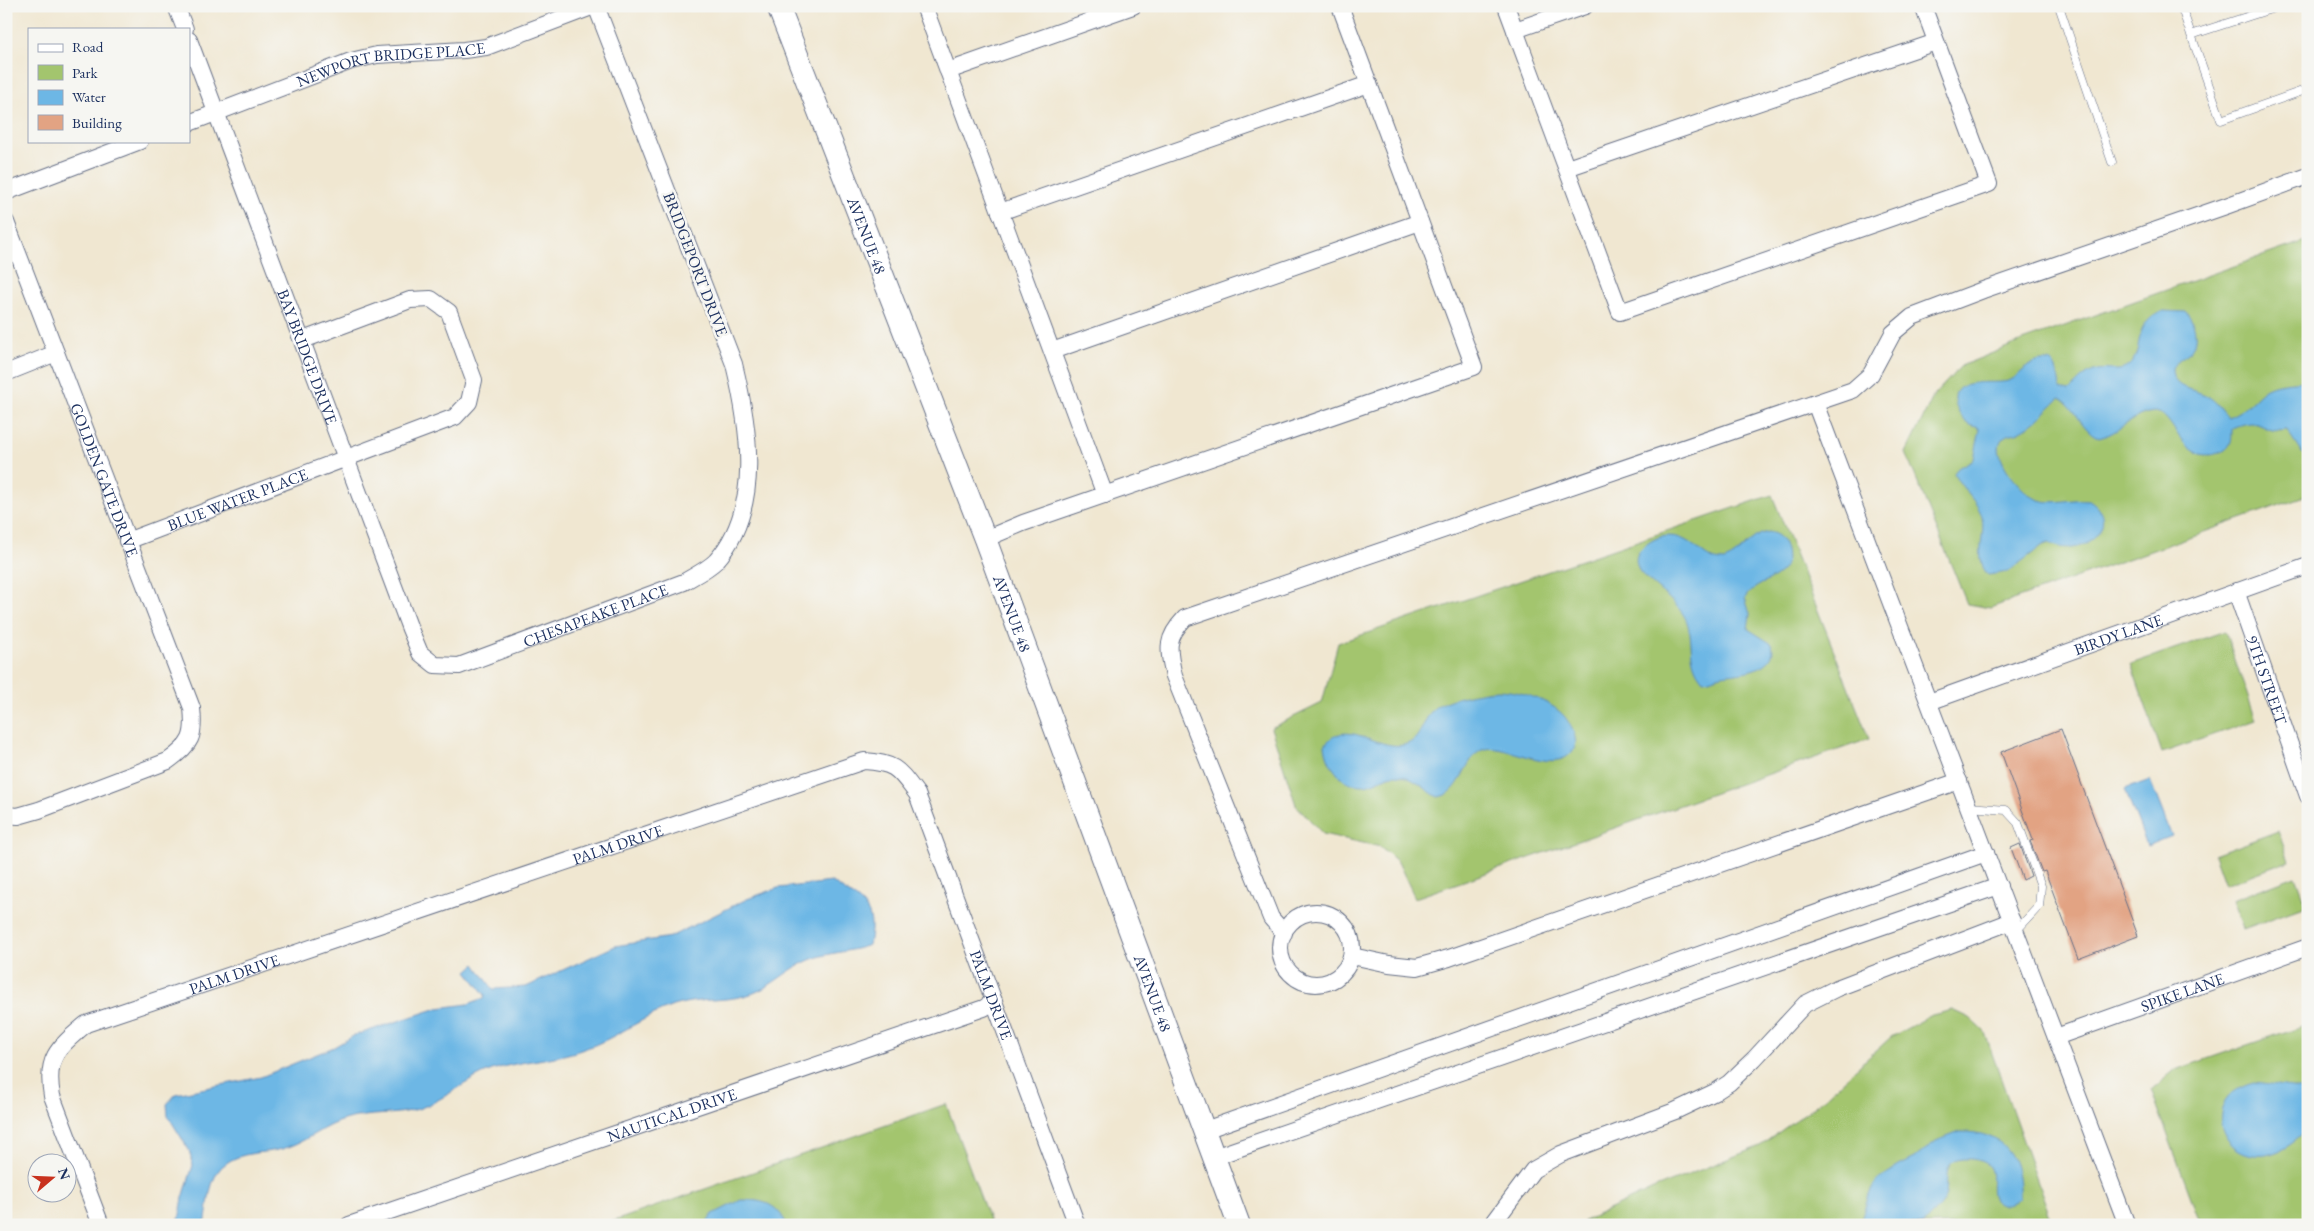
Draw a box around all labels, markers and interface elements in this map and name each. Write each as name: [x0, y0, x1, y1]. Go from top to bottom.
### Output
legend: [28, 28, 190, 142]
text: Road: [72, 37, 104, 56]
street label: NEWPORT BRIDGE PLACE: [293, 37, 486, 92]
text: Park: [72, 63, 99, 82]
text: Water: [72, 87, 106, 106]
text: Building: [72, 113, 122, 132]
street label: BRIDGEPORT DRIVE: [658, 189, 733, 339]
street label: AVENUE 48: [842, 193, 891, 277]
street label: BAY BRIDGE DRIVE: [272, 286, 342, 427]
street label: GOLDEN GATE DRIVE: [65, 400, 143, 560]
street label: BLUE WATER PLACE: [164, 464, 311, 536]
street label: AVENUE 48: [988, 571, 1036, 655]
street label: CHESAPEAKE PLACE: [520, 579, 671, 652]
street label: BIRDY LANE: [2071, 609, 2166, 660]
street label: 9TH STREET: [2241, 633, 2292, 727]
street label: PALM DRIVE: [570, 820, 666, 870]
street label: PALM DRIVE: [965, 947, 1017, 1043]
street label: PALM DRIVE: [186, 949, 282, 999]
street label: AVENUE 48: [1128, 951, 1177, 1035]
street label: SPIKE LANE: [2138, 968, 2227, 1017]
street label: NAUTICAL DRIVE: [604, 1083, 739, 1147]
north arrow: [28, 1154, 78, 1204]
text: N: [54, 1165, 75, 1183]

